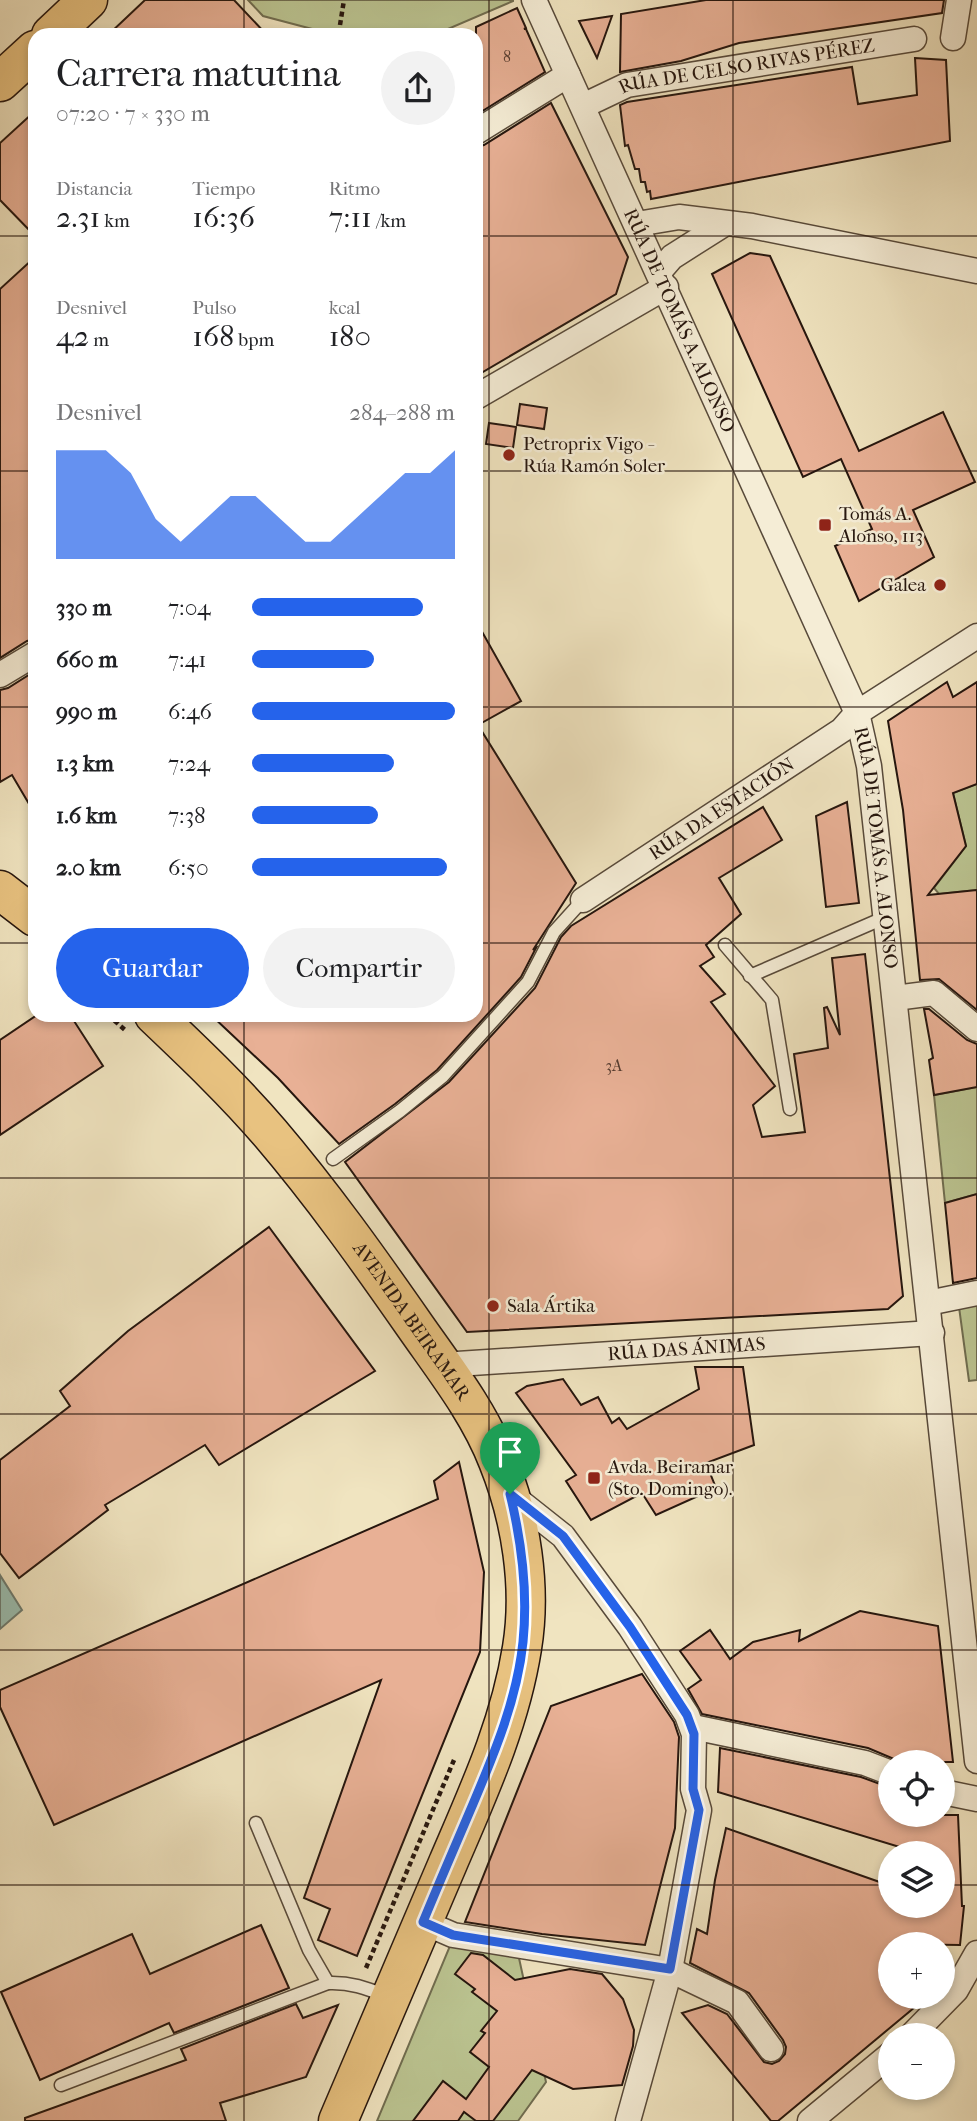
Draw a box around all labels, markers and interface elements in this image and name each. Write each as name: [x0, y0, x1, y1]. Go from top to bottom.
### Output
street label: RÚA DE CELSO RIVAS PÉREZ: [615, 34, 876, 98]
house number: 8: [503, 47, 511, 66]
text: Carrera matutina: [56, 51, 340, 96]
button: share: [381, 51, 455, 125]
text: 07:20 · 7 × 330 m: [56, 100, 210, 127]
text: Distancia: [56, 178, 132, 200]
text: Tiempo: [192, 178, 255, 200]
text: Ritmo: [329, 178, 380, 200]
text: 2.31: [56, 200, 100, 235]
text: 16:36: [192, 200, 255, 235]
text: 7:11: [329, 200, 372, 235]
street label: RÚA DE TOMÁS A. ALONSO: [619, 205, 740, 436]
text: km: [100, 210, 130, 232]
text: /km: [372, 210, 406, 232]
text: Desnivel: [56, 297, 127, 319]
text: Pulso: [192, 297, 236, 319]
text: kcal: [329, 297, 361, 319]
text: 42: [56, 319, 89, 354]
text: 168: [192, 319, 234, 354]
text: 180: [329, 319, 371, 354]
text: m: [89, 329, 109, 351]
text: bpm: [234, 329, 274, 351]
text: Desnivel: [56, 399, 142, 426]
text: 284–288 m: [349, 399, 455, 426]
place label: Petroprix Vigo - Rúa Ramón Soler: [523, 433, 666, 477]
marker: Petroprix Vigo - Rúa Ramón Soler: [501, 447, 517, 463]
place label: Tomás A. Alonso, 113: [838, 503, 923, 547]
marker: Tomás A. Alonso, 113: [817, 517, 833, 533]
place label: Galea: [880, 574, 926, 596]
marker: Galea: [932, 577, 948, 593]
text: 330 m: [56, 594, 112, 621]
text: 7:04: [168, 594, 211, 621]
text: 660 m: [56, 646, 118, 673]
text: 7:41: [168, 646, 206, 673]
text: 990 m: [56, 698, 117, 725]
text: 6:46: [168, 698, 212, 725]
street label: RÚA DE TOMÁS A. ALONSO: [849, 725, 902, 970]
text: 1.3 km: [56, 750, 114, 777]
text: 7:24: [168, 750, 210, 777]
street label: RÚA DA ESTACIÓN: [645, 753, 799, 865]
text: 1.6 km: [56, 802, 117, 829]
text: 7:38: [168, 802, 206, 829]
text: 2.0 km: [56, 854, 121, 881]
text: 6:50: [168, 854, 209, 881]
button: Guardar: [56, 928, 249, 1008]
button: Compartir: [263, 928, 455, 1008]
house number: 3A: [606, 1056, 623, 1075]
street label: AVENIDA BEIRAMAR: [348, 1237, 475, 1405]
place label: Sala Ártika: [507, 1295, 595, 1317]
marker: Sala Ártika: [485, 1298, 501, 1314]
street label: RÚA DAS ÁNIMAS: [607, 1333, 766, 1365]
pin: [480, 1422, 540, 1494]
icon: arrive: [491, 1433, 529, 1471]
place label: Avda. Beiramar (Sto. Domingo).: [607, 1456, 734, 1500]
marker: Avda. Beiramar (Sto. Domingo).: [586, 1470, 602, 1486]
map controls: [878, 1750, 955, 2100]
button: locate: [878, 1750, 955, 1827]
button: layers: [878, 1841, 955, 1918]
button: +: [878, 1932, 955, 2009]
button: −: [878, 2023, 955, 2100]

